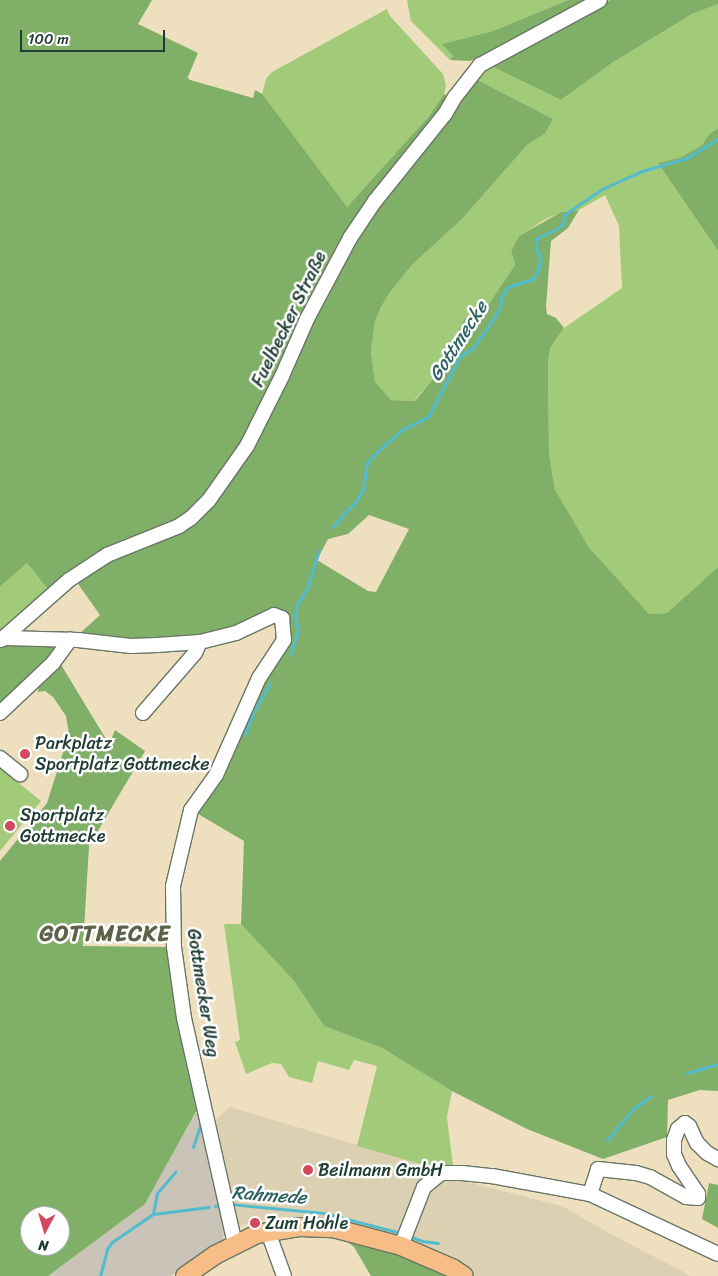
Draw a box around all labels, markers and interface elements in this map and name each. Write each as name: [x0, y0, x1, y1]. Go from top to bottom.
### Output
scale bar: [22, 20, 168, 52]
text: 100 m: [28, 26, 69, 52]
street label: Fuelbecker Straße: [247, 247, 331, 391]
water label: Gottmecke: [424, 297, 492, 385]
place label: Parkplatz Sportplatz Gottmecke: [35, 733, 209, 776]
marker: Parkplatz Sportplatz Gottmecke: [19, 748, 31, 760]
place label: Sportplatz Gottmecke: [20, 805, 106, 848]
marker: Sportplatz Gottmecke: [4, 820, 16, 832]
district label: GOTTMECKE: [39, 921, 171, 947]
street label: Gottmecker Weg: [182, 927, 224, 1059]
place label: Beilmann GmbH: [318, 1159, 443, 1181]
marker: Beilmann GmbH: [302, 1164, 314, 1176]
water label: Rahmede: [231, 1181, 307, 1209]
north arrow: [20, 1206, 70, 1256]
place label: Zum Hohle: [265, 1212, 349, 1234]
marker: Zum Hohle: [249, 1217, 261, 1229]
text: N: [37, 1232, 50, 1258]

